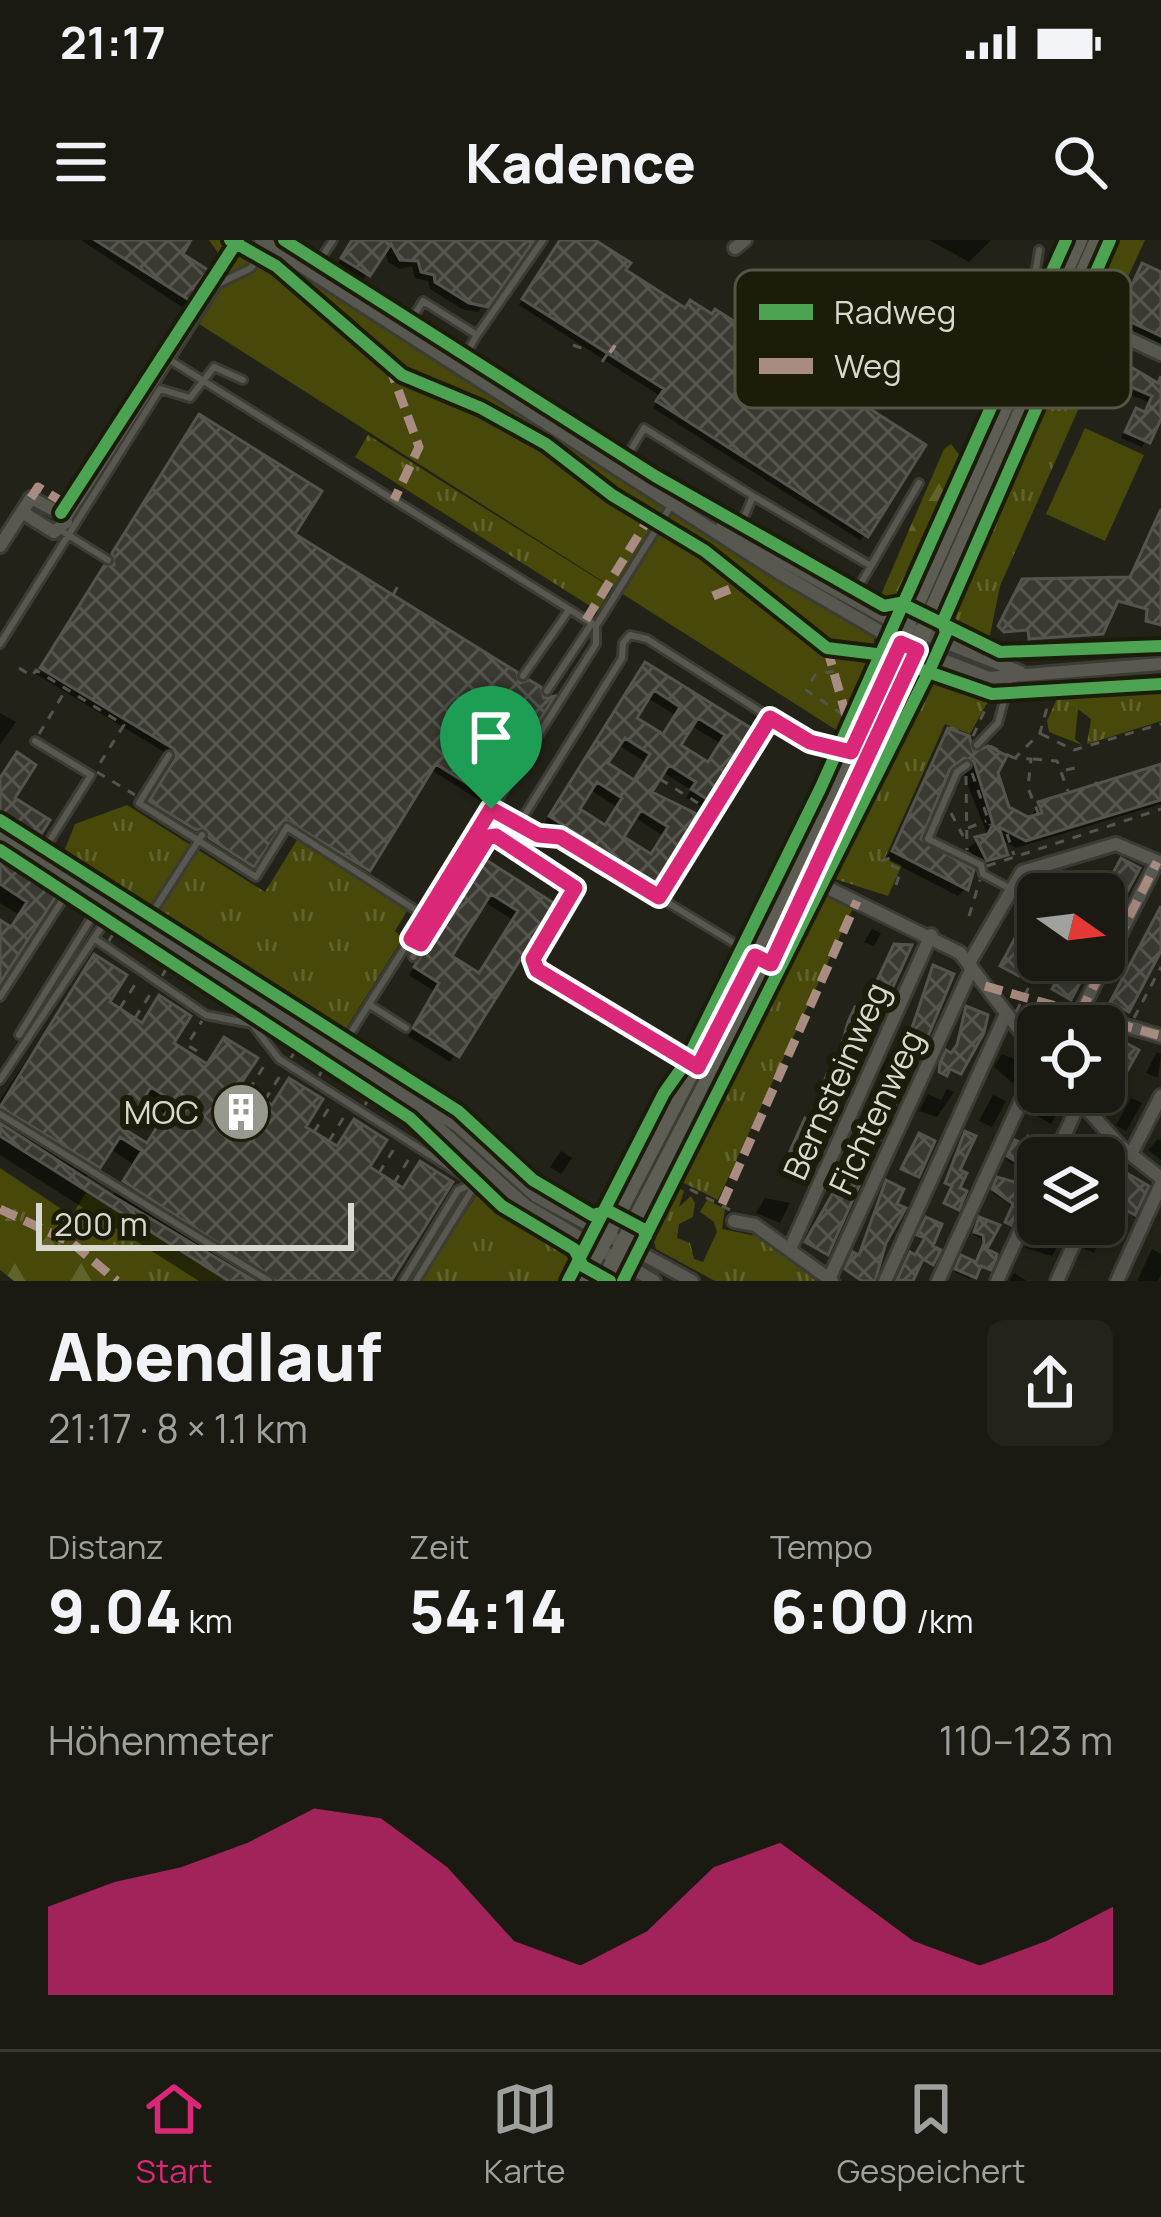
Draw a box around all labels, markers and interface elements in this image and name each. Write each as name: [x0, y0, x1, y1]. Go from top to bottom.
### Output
text: 21:17: [60, 11, 166, 73]
text: Kadence: [465, 125, 696, 199]
icon: menu: [48, 129, 114, 195]
icon: search: [1047, 129, 1113, 195]
legend: [735, 270, 1131, 408]
text: Radweg: [834, 289, 956, 334]
text: Weg: [834, 343, 902, 388]
pin: [440, 686, 542, 809]
icon: arrive: [458, 704, 524, 770]
north arrow: [1017, 873, 1125, 981]
map controls: [1017, 873, 1125, 1245]
street label: Bernsteinweg: [772, 975, 899, 1186]
button: locate: [1017, 1005, 1125, 1113]
street label: Fichtenweg: [818, 1022, 933, 1201]
building icon: MOC: [210, 1081, 272, 1143]
place label: MOC: [124, 1089, 199, 1134]
button: layers: [1017, 1137, 1125, 1245]
scale bar: [36, 1197, 354, 1250]
text: 200 m: [54, 1201, 148, 1246]
text: Abendlauf: [48, 1311, 381, 1401]
button: share: [987, 1320, 1113, 1446]
text: 21:17 · 8 × 1.1 km: [48, 1401, 308, 1455]
text: Distanz: [48, 1524, 164, 1569]
text: Zeit: [409, 1524, 469, 1569]
text: Tempo: [770, 1524, 873, 1569]
text: 9.04: [48, 1569, 182, 1651]
text: 54:14: [409, 1569, 567, 1651]
text: 6:00: [770, 1569, 910, 1651]
text: km: [182, 1598, 233, 1643]
text: /km: [910, 1598, 973, 1643]
text: Höhenmeter: [48, 1713, 274, 1767]
text: 110–123 m: [939, 1713, 1113, 1767]
tab: Start: [136, 2076, 213, 2193]
tab: Karte: [484, 2076, 565, 2193]
tab: Gespeichert: [837, 2076, 1025, 2193]

